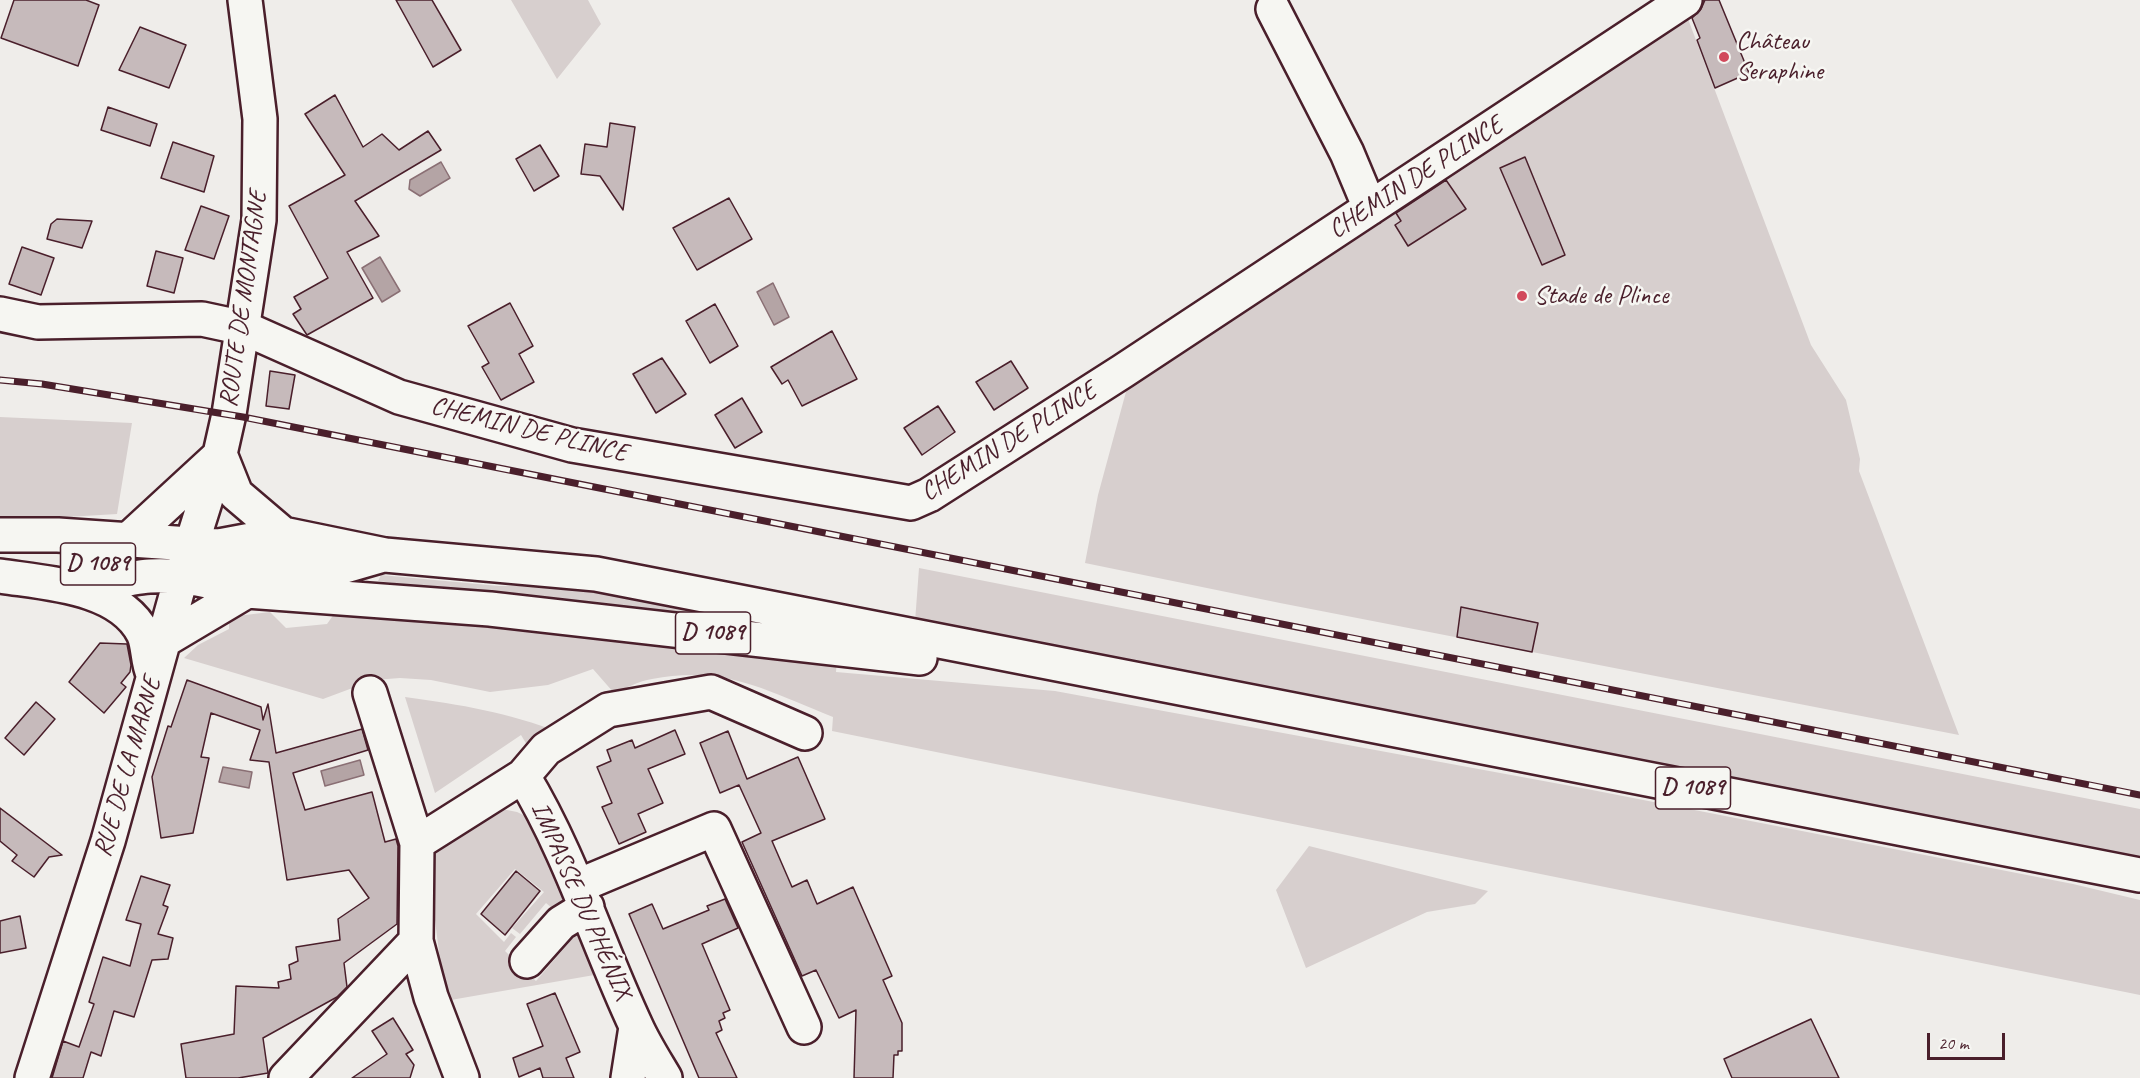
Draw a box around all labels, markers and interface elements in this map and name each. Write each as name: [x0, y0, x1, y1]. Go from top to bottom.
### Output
place label: Château Seraphine: [1736, 26, 1823, 88]
marker: Château Seraphine: [1717, 50, 1731, 64]
street label: CHEMIN DE PLINCE: [1323, 110, 1509, 246]
street label: ROUTE DE MONTAGNE: [213, 189, 275, 409]
place label: Stade de Plince: [1534, 280, 1668, 312]
marker: Stade de Plince: [1515, 289, 1529, 303]
street label: CHEMIN DE PLINCE: [915, 375, 1103, 509]
street label: CHEMIN DE PLINCE: [428, 391, 630, 469]
road number: D 1089: [60, 543, 136, 585]
road number: D 1089: [676, 612, 750, 654]
street label: RUE DE LA MARNE: [87, 674, 169, 860]
road number: D 1089: [1656, 767, 1730, 809]
street label: IMPASSE DU PHÉNIX: [523, 797, 639, 1005]
scale bar: [1930, 1021, 2008, 1059]
text: 20 m: [1938, 1032, 1969, 1054]

